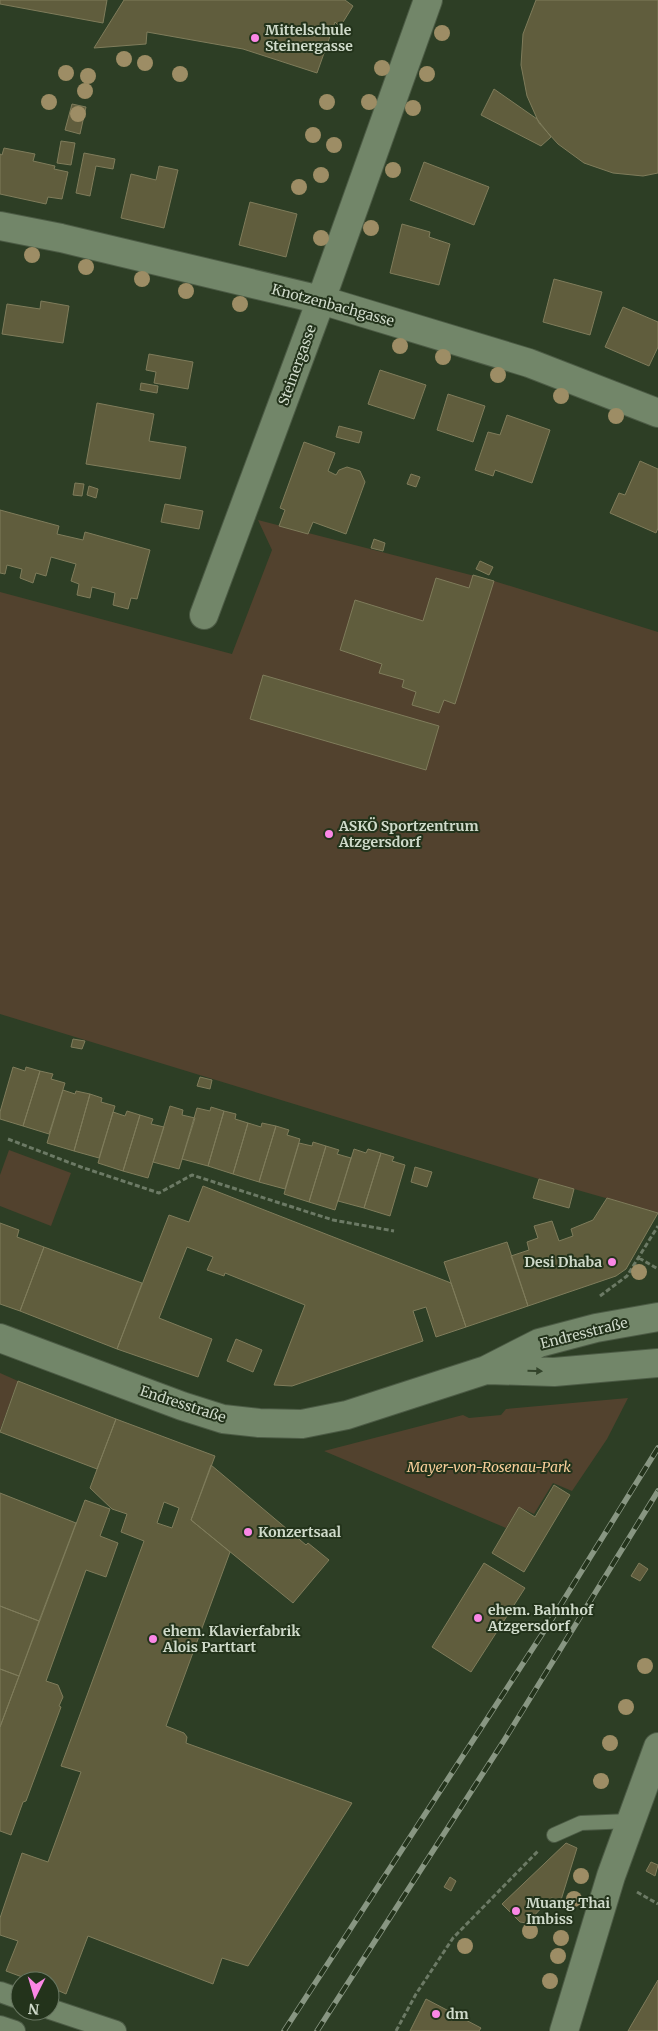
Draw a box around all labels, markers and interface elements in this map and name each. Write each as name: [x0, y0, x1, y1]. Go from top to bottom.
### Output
place label: Mittelschule Steinergasse: [265, 21, 353, 55]
marker: Mittelschule Steinergasse: [249, 32, 261, 44]
street label: Knotzenbachgasse: [270, 280, 396, 330]
street label: Steinergasse: [274, 322, 320, 408]
place label: ASKÖ Sportzentrum Atzgersdorf: [338, 817, 478, 851]
marker: ASKÖ Sportzentrum Atzgersdorf: [323, 828, 335, 840]
place label: Desi Dhaba: [524, 1253, 602, 1271]
marker: Desi Dhaba: [606, 1256, 618, 1268]
street label: Endresstraße: [538, 1313, 630, 1353]
one-way arrow: [527, 1368, 543, 1376]
street label: Endresstraße: [138, 1382, 228, 1426]
park label: Mayer-von-Rosenau-Park: [406, 1458, 571, 1476]
place label: Konzertsaal: [258, 1523, 342, 1541]
marker: Konzertsaal: [242, 1526, 254, 1538]
place label: ehem. Bahnhof Atzgersdorf: [487, 1601, 594, 1635]
marker: ehem. Bahnhof Atzgersdorf: [472, 1612, 484, 1624]
place label: ehem. Klavierfabrik Alois Parttart: [162, 1622, 301, 1656]
marker: ehem. Klavierfabrik Alois Parttart: [147, 1633, 159, 1645]
place label: Muang Thai Imbiss: [526, 1894, 610, 1928]
marker: Muang Thai Imbiss: [510, 1905, 522, 1917]
north arrow: [10, 1971, 60, 2021]
text: N: [28, 2000, 40, 2018]
place label: dm: [446, 2005, 469, 2023]
marker: dm: [430, 2008, 442, 2020]

